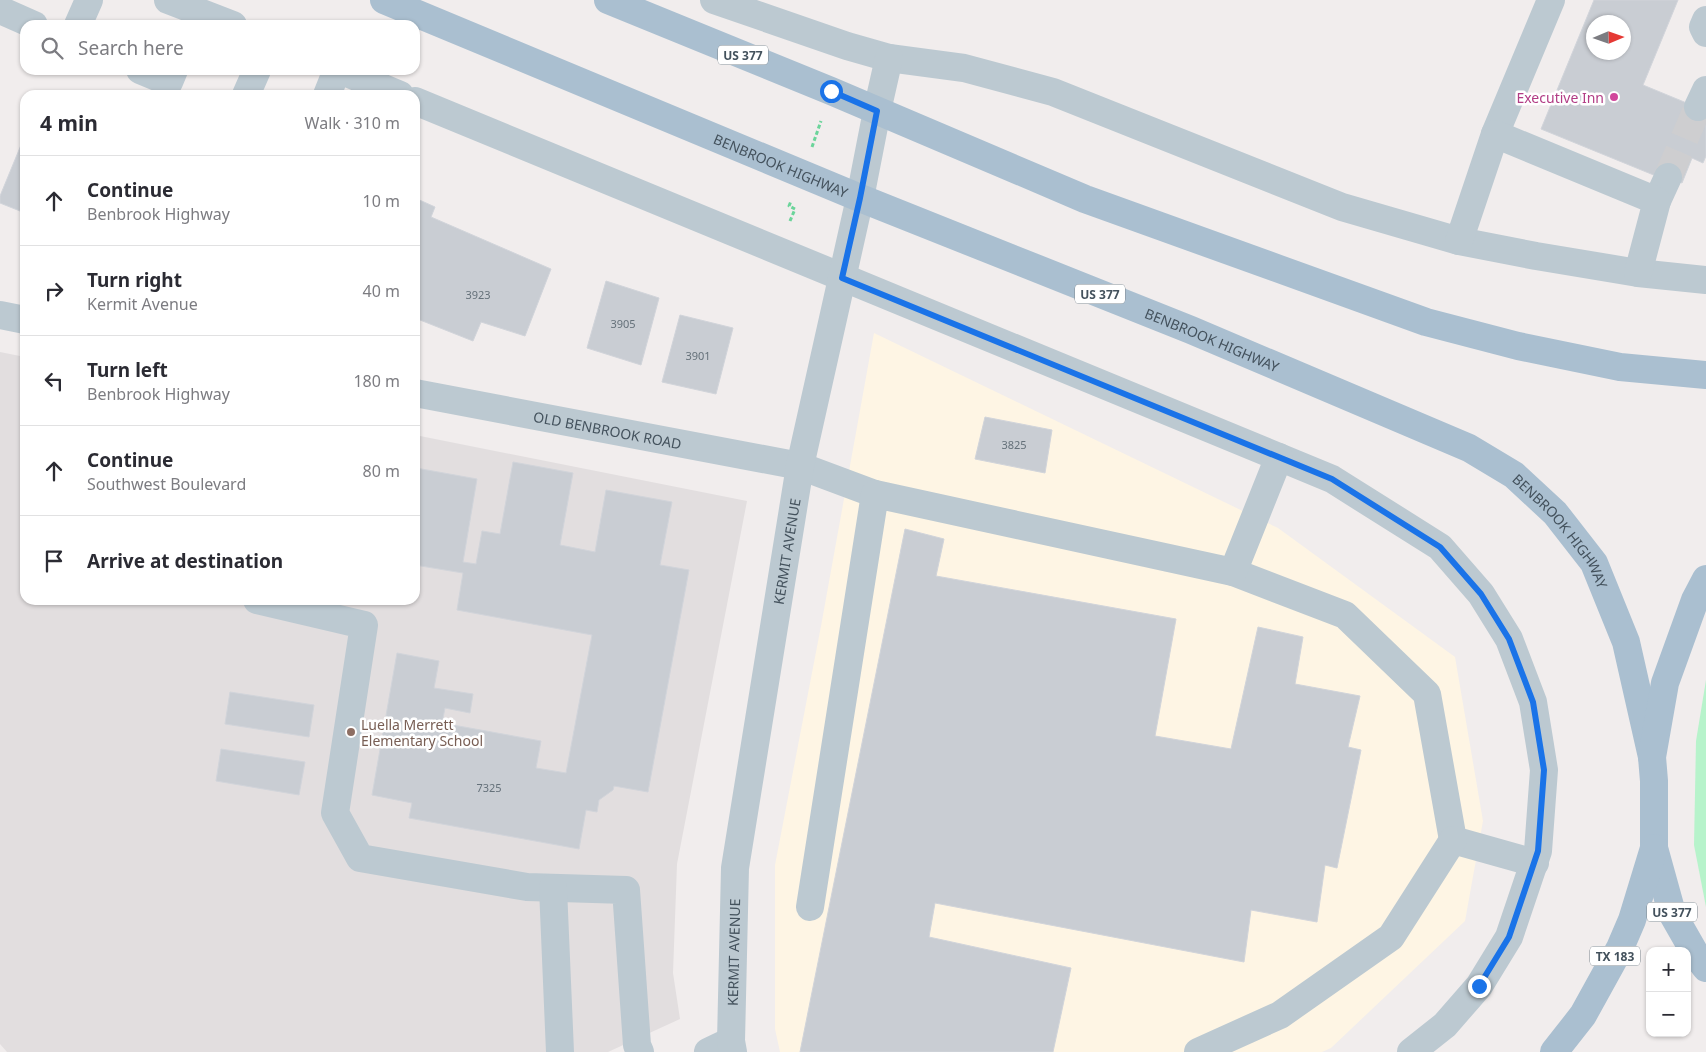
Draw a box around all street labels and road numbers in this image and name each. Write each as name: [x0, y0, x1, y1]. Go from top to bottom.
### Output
road number: US 377: [718, 46, 768, 64]
street label: BENBROOK HIGHWAY: [711, 129, 851, 202]
road number: US 377: [1075, 284, 1125, 304]
street label: BENBROOK HIGHWAY: [1142, 303, 1282, 376]
street label: OLD BENBROOK ROAD: [532, 406, 683, 453]
street label: BENBROOK HIGHWAY: [1509, 469, 1613, 591]
street label: KERMIT AVENUE: [768, 497, 804, 606]
street label: KERMIT AVENUE: [722, 898, 744, 1006]
road number: US 377: [1647, 902, 1697, 922]
road number: TX 183: [1590, 946, 1640, 966]

